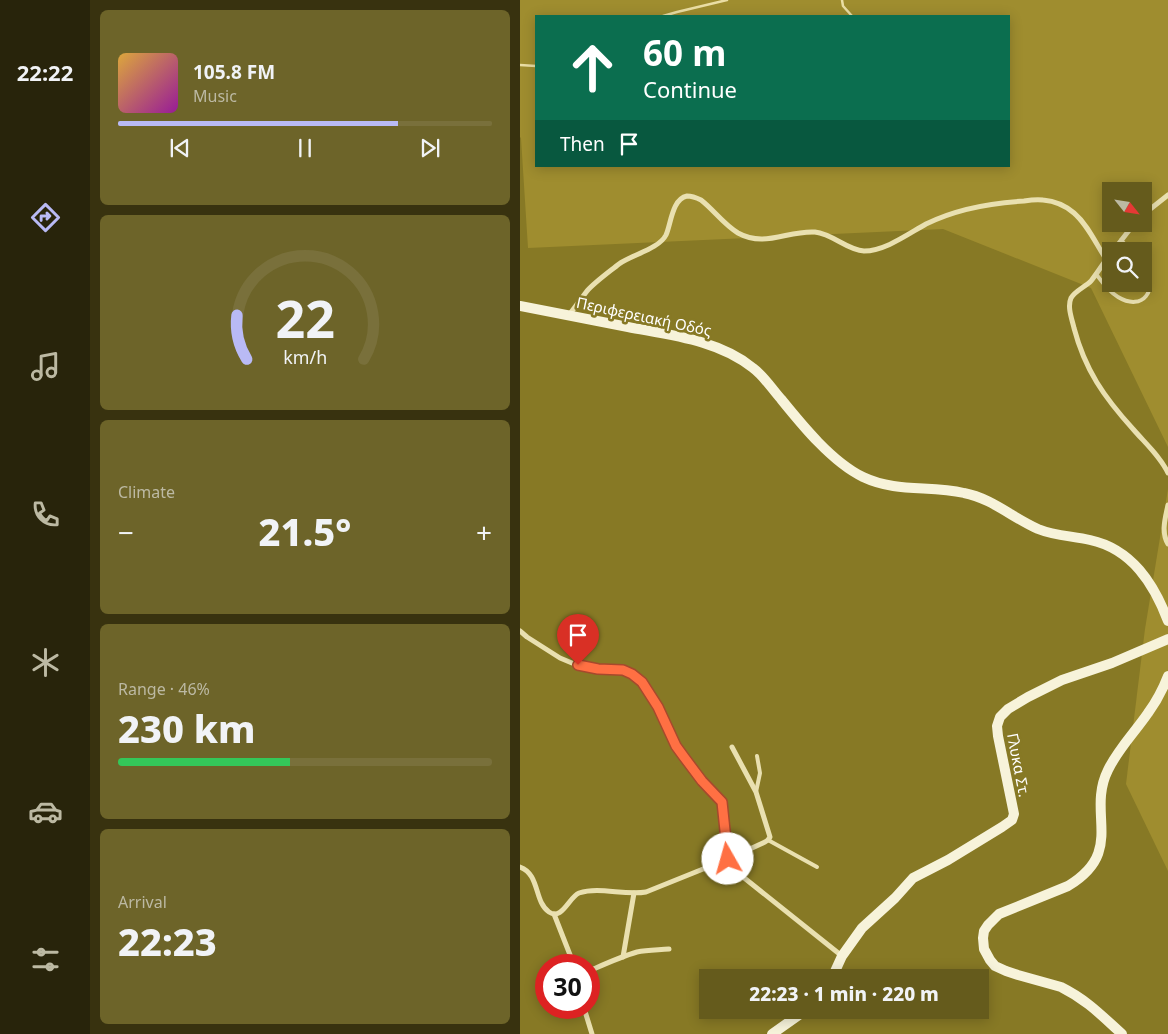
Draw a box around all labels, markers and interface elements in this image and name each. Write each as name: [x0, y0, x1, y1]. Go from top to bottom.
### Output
text: 60 m: [643, 29, 726, 76]
icon: ahead: [560, 35, 625, 100]
text: 22:22: [17, 57, 73, 87]
text: 105.8 FM: [193, 59, 275, 85]
text: Continue: [643, 74, 737, 104]
text: Music: [193, 85, 237, 107]
icon: arrive: [615, 130, 643, 158]
text: Then: [560, 131, 605, 157]
icon: previous: [166, 134, 194, 162]
icon: pause: [291, 134, 319, 162]
icon: next: [416, 134, 444, 162]
north arrow: [1102, 182, 1152, 232]
map controls: [1102, 182, 1152, 292]
icon: directions: [28, 200, 63, 235]
button: search: [1102, 242, 1152, 292]
text: 22: [275, 282, 335, 353]
street label: Περιφερειακή Οδός: [575, 292, 713, 340]
text: km/h: [283, 345, 327, 369]
icon: music: [28, 349, 63, 384]
text: Climate: [118, 481, 175, 503]
icon: phone: [28, 497, 63, 532]
text: 21.5°: [259, 505, 351, 557]
text: −: [118, 513, 134, 551]
text: +: [476, 513, 492, 551]
pin: [557, 614, 599, 665]
icon: arrive: [564, 621, 592, 649]
icon: climate: [28, 645, 63, 680]
text: Range · 46%: [118, 678, 210, 700]
text: 230 km: [118, 702, 256, 754]
street label: Γλυκα Στ.: [1003, 731, 1035, 799]
icon: car: [28, 794, 63, 829]
position arrow: [701, 832, 753, 884]
text: Arrival: [118, 891, 167, 913]
text: 22:23: [118, 915, 217, 967]
icon: filters: [28, 942, 63, 977]
speed limit sign: 30: [535, 954, 600, 1019]
text: 22:23 · 1 min · 220 m: [749, 981, 939, 1007]

